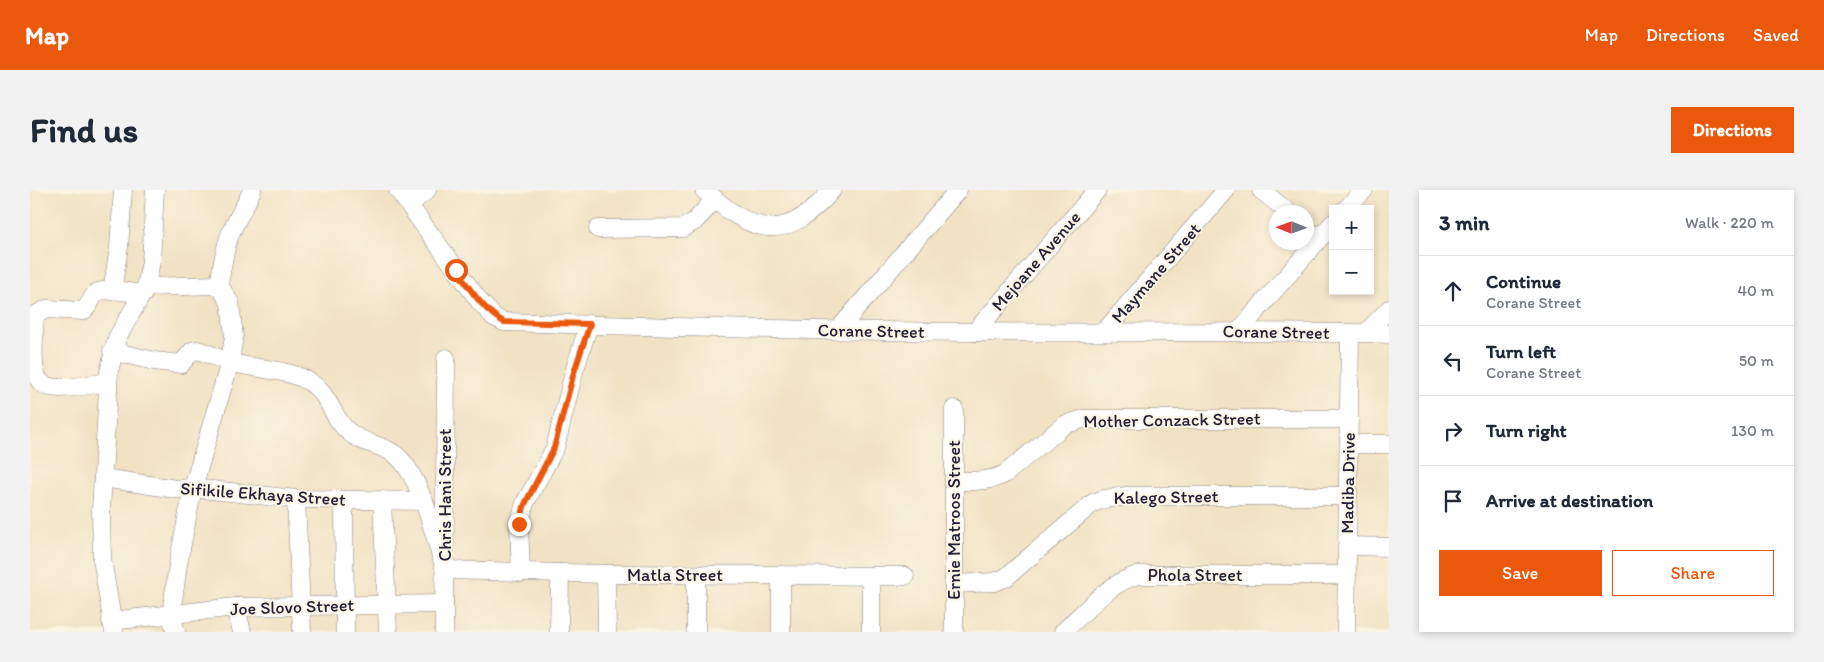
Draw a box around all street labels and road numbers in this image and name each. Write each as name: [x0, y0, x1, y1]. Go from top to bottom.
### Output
street label: Mejoane Avenue: [987, 207, 1085, 315]
street label: Maymane Street: [1106, 218, 1206, 328]
street label: Corane Street: [817, 319, 925, 343]
street label: Corane Street: [1222, 320, 1330, 344]
street label: Mother Conzack Street: [1083, 407, 1261, 433]
street label: Chris Hani Street: [434, 428, 456, 561]
street label: Madiba Drive: [1336, 432, 1360, 534]
street label: Ernie Matroos Street: [943, 440, 965, 600]
street label: Sifikile Ekhaya Street: [180, 477, 347, 511]
street label: Kalego Street: [1113, 485, 1219, 509]
street label: Matla Street: [627, 564, 723, 586]
street label: Phola Street: [1147, 564, 1243, 586]
street label: Joe Slovo Street: [230, 594, 355, 620]

